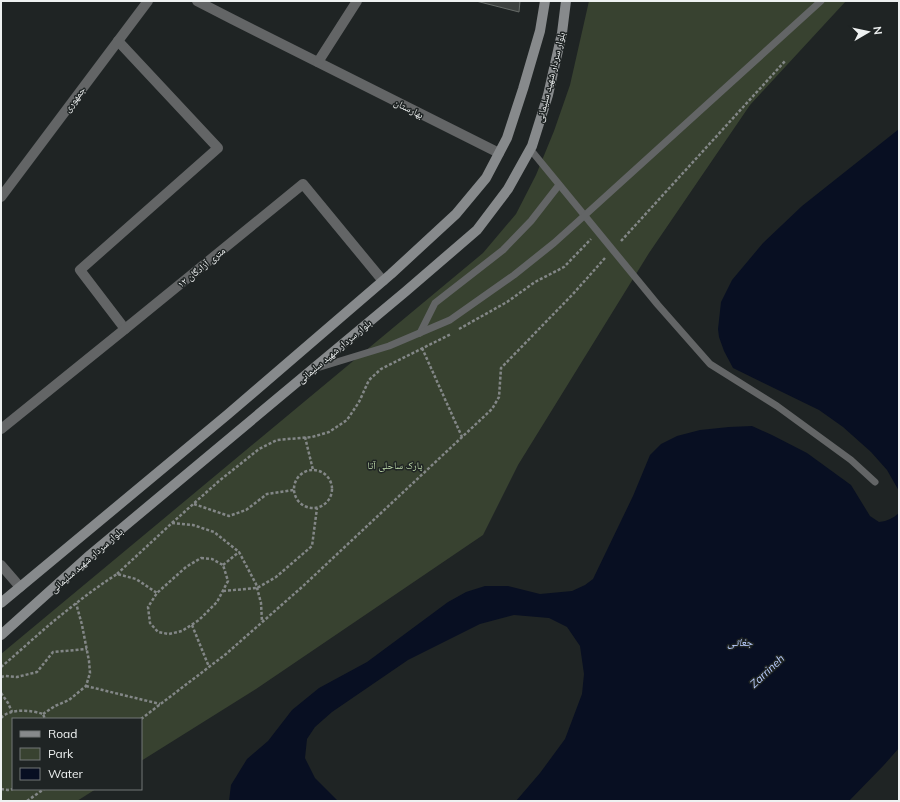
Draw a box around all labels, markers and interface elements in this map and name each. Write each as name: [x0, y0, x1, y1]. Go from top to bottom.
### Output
north arrow: [848, 12, 888, 52]
text: N: [870, 25, 885, 36]
street label: بلوار سردار شهید سلیمانی: [533, 30, 568, 124]
street label: جمهوری: [60, 83, 89, 115]
street label: بهارستان: [392, 95, 426, 122]
street label: ۱۲ متری آزادگان: [175, 244, 228, 291]
street label: بلوار سردار شهید سلیمانی: [295, 316, 374, 386]
park label: پارک ساحلی آتا: [367, 459, 423, 472]
street label: بلوار سردار شهید سلیمانی: [47, 525, 126, 596]
water label: جغاتی: [727, 635, 754, 649]
water label: Zarrineh: [747, 651, 787, 691]
legend: [12, 718, 142, 790]
text: Road: [48, 726, 77, 741]
text: Park: [48, 746, 74, 761]
text: Water: [48, 766, 84, 781]

